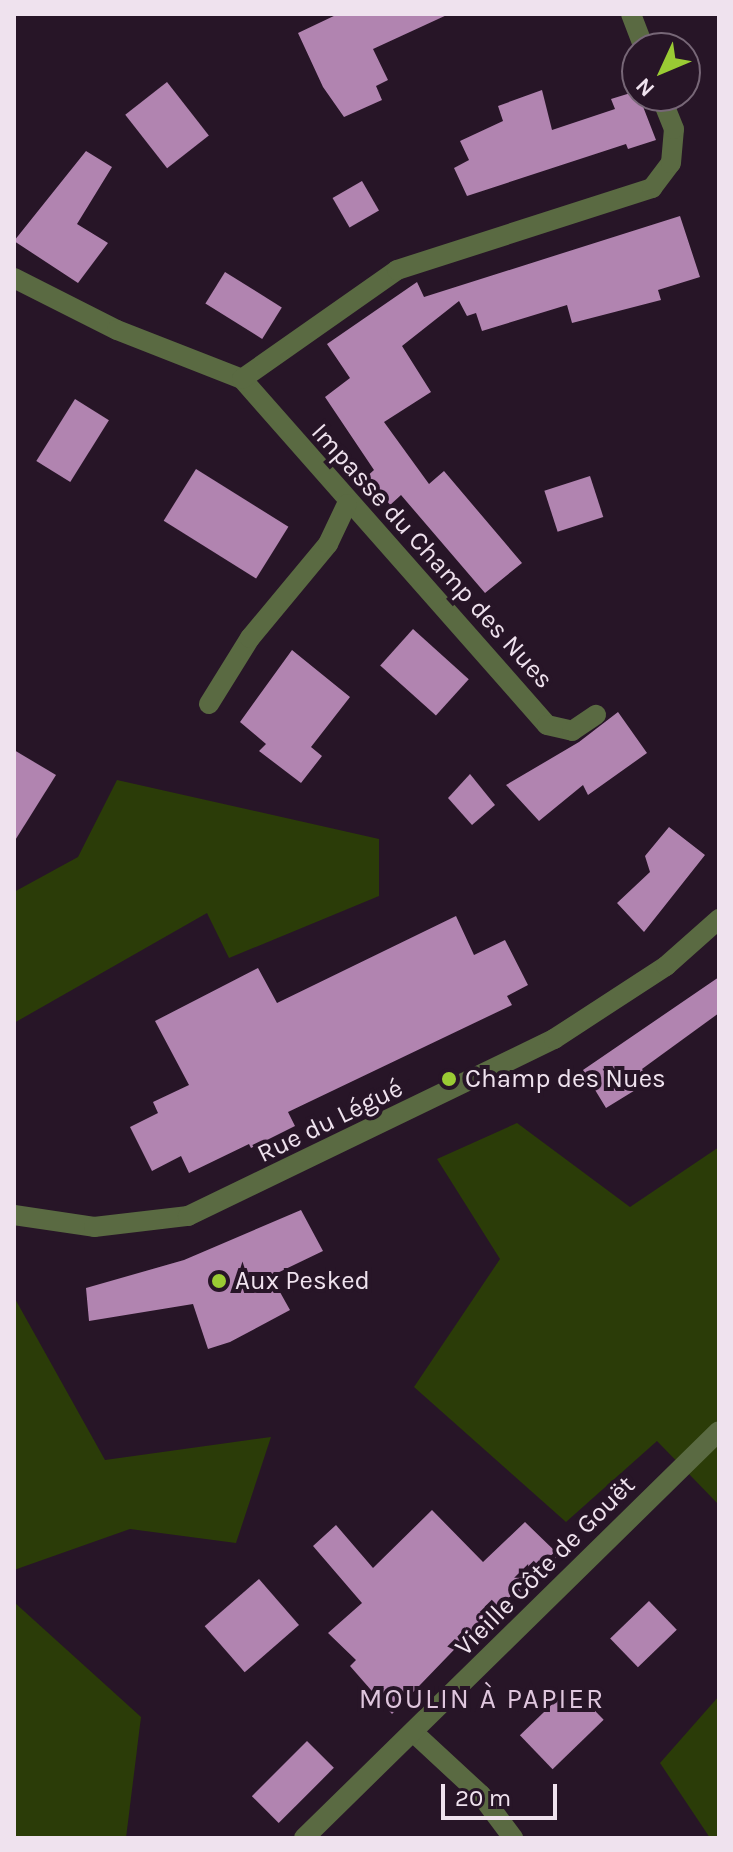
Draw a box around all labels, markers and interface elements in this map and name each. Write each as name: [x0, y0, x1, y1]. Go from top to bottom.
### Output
north arrow: [621, 32, 701, 112]
text: N: [630, 73, 660, 102]
street label: Impasse du Champ des Nues: [305, 417, 559, 695]
place label: Champ des Nues: [465, 1063, 666, 1095]
marker: Champ des Nues: [440, 1070, 458, 1088]
street label: Rue du Légué: [252, 1072, 408, 1170]
place label: Aux Pesked: [235, 1265, 370, 1297]
marker: Aux Pesked: [210, 1272, 228, 1290]
street label: Vieille Côte de Gouët: [448, 1469, 642, 1663]
district label: MOULIN À PAPIER: [359, 1682, 605, 1716]
scale bar: [445, 1768, 561, 1818]
text: 20 m: [455, 1784, 511, 1812]

